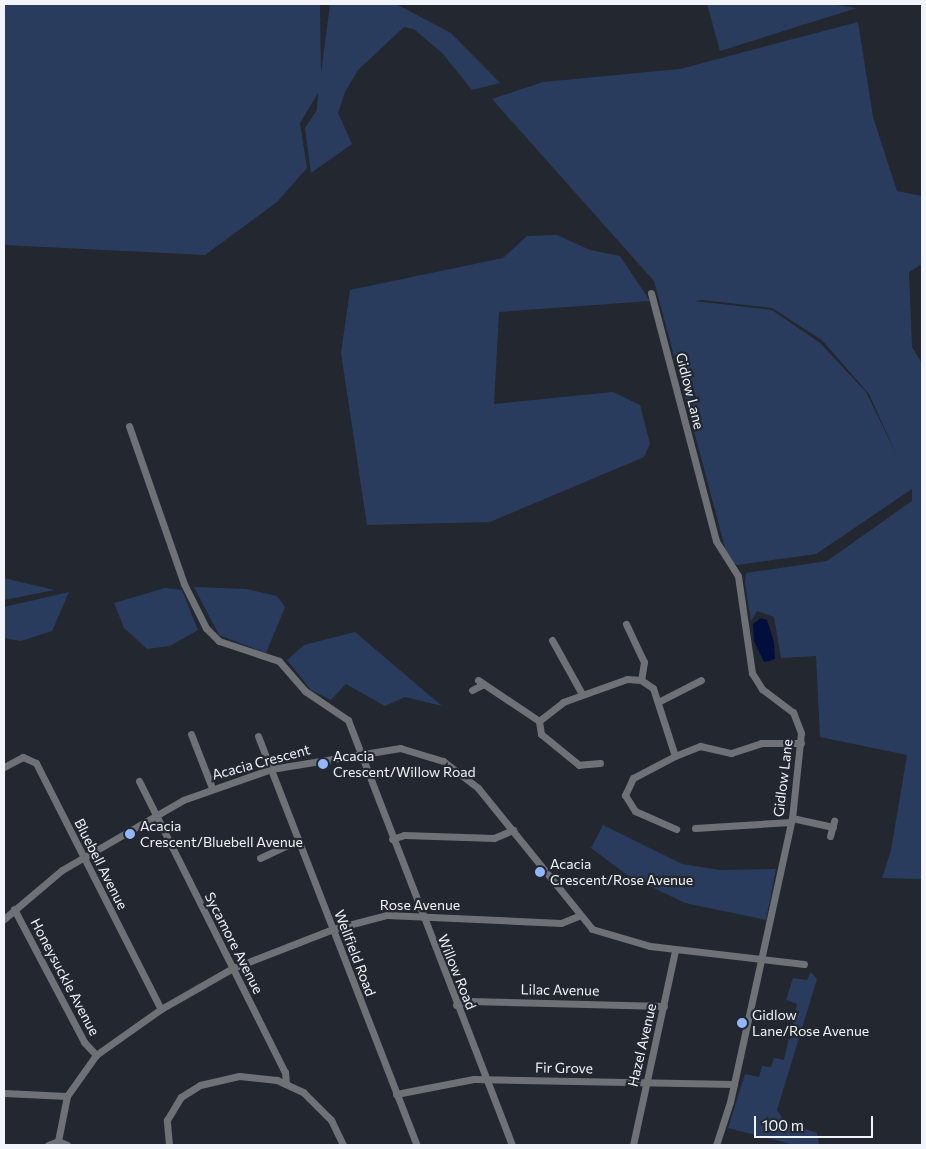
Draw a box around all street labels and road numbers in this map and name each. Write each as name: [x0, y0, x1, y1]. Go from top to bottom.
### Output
street label: Gidlow Lane: [672, 351, 708, 431]
street label: Gidlow Lane: [770, 738, 796, 818]
street label: Acacia Crescent: [210, 741, 312, 783]
street label: Bluebell Avenue: [71, 816, 131, 912]
street label: Sycamore Avenue: [201, 889, 267, 997]
street label: Rose Avenue: [380, 897, 460, 913]
street label: Wellfield Road: [331, 907, 379, 999]
street label: Honeysuckle Avenue: [27, 916, 103, 1038]
street label: Willow Road: [434, 932, 480, 1012]
street label: Lilac Avenue: [520, 981, 600, 999]
street label: Hazel Avenue: [624, 1002, 660, 1088]
street label: Fir Grove: [535, 1059, 593, 1077]

